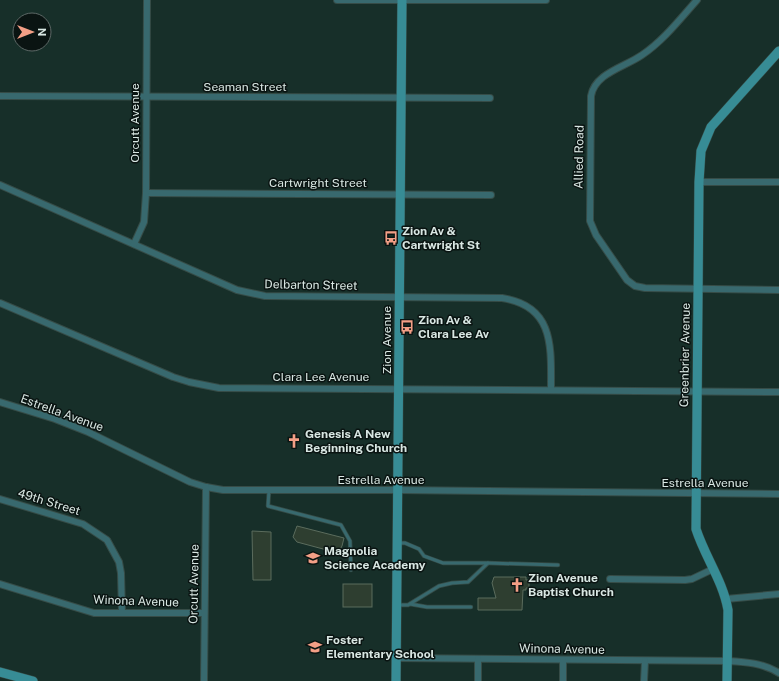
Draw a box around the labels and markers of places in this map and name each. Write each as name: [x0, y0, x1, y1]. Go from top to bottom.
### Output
place label: Zion Av & Cartwright St: [402, 224, 480, 252]
bus stop icon: Zion Av & Cartwright St: [383, 230, 399, 246]
place label: Zion Av & Clara Lee Av: [418, 313, 490, 341]
bus stop icon: Zion Av & Clara Lee Av: [399, 319, 415, 335]
place label: Genesis A New Beginning Church: [305, 427, 407, 455]
church icon: Genesis A New Beginning Church: [286, 433, 302, 449]
place label: Magnolia Science Academy: [324, 544, 426, 572]
school or university icon: Magnolia Science Academy: [305, 550, 321, 566]
place label: Zion Avenue Baptist Church: [528, 571, 614, 599]
church icon: Zion Avenue Baptist Church: [509, 577, 525, 593]
place label: Foster Elementary School: [326, 633, 435, 661]
school or university icon: Foster Elementary School: [307, 639, 323, 655]

